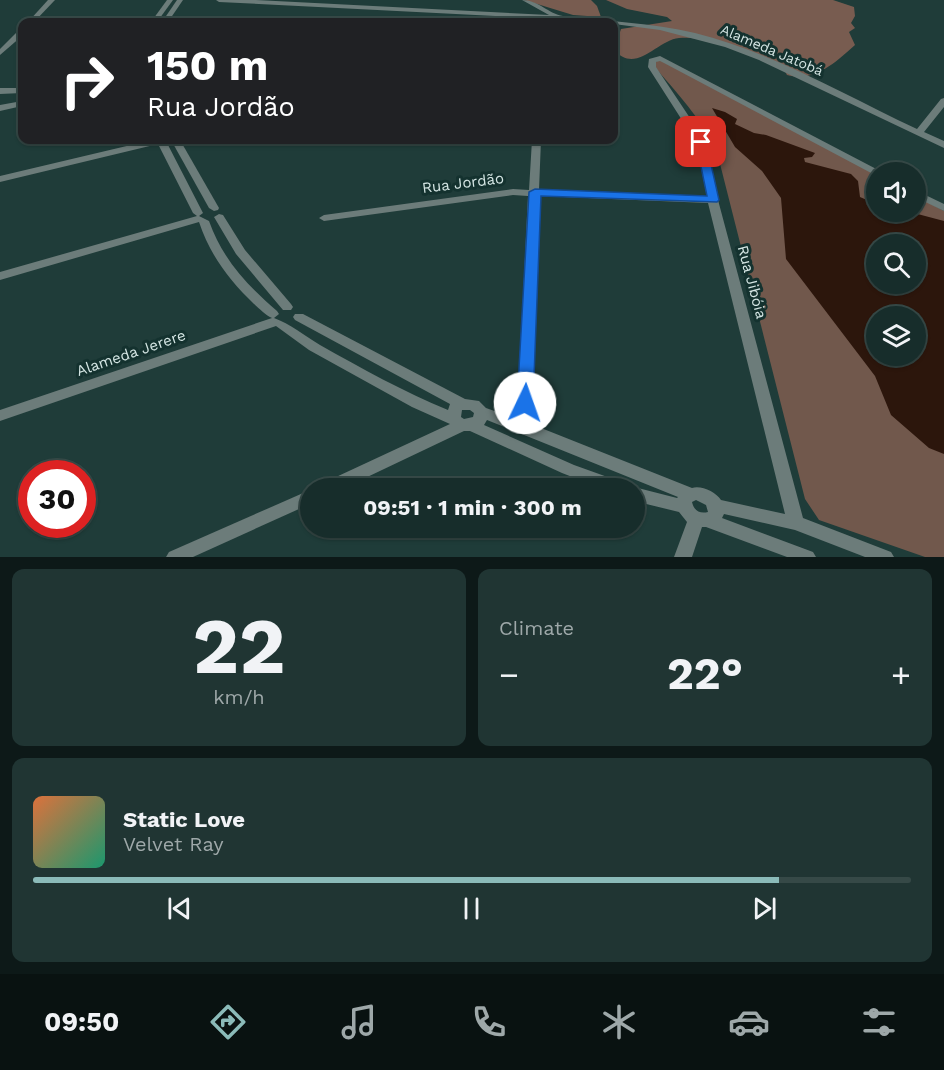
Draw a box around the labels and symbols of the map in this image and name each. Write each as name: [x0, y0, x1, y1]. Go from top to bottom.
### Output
street label: Alameda Jatobá: [718, 21, 826, 79]
pin: [675, 116, 726, 167]
street label: Rua Jordão: [421, 169, 505, 197]
street label: Rua Jibóia: [734, 243, 771, 321]
street label: Alameda Jerere: [74, 326, 188, 380]
position arrow: [493, 371, 557, 435]
speed limit sign: 30: [18, 460, 96, 538]

